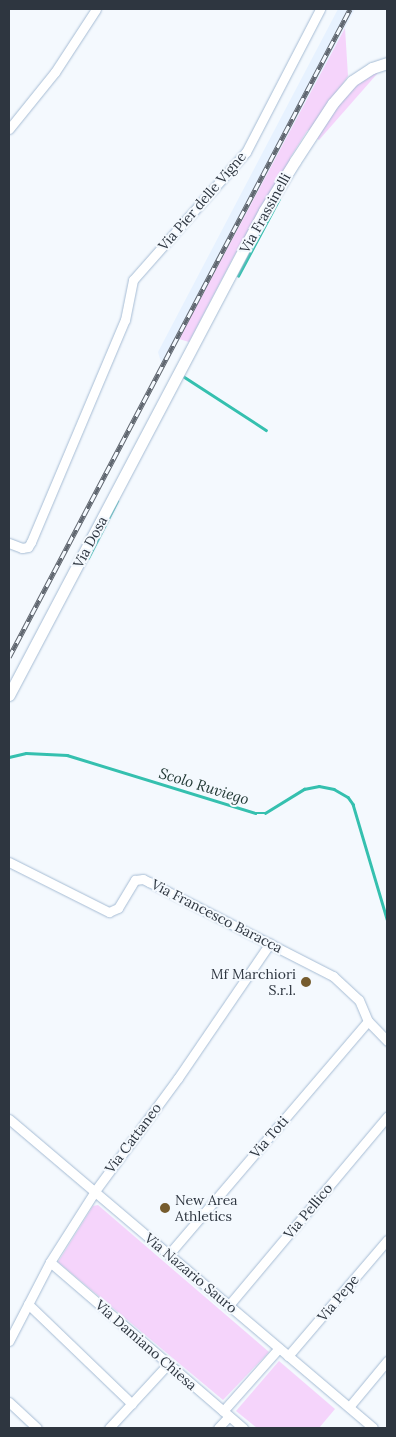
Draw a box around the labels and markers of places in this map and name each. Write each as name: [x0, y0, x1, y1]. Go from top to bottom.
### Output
place label: Mf Marchiori S.r.l.: [211, 966, 296, 999]
marker: Mf Marchiori S.r.l.: [300, 976, 312, 988]
place label: New Area Athletics: [175, 1192, 237, 1224]
marker: New Area Athletics: [159, 1202, 171, 1214]

